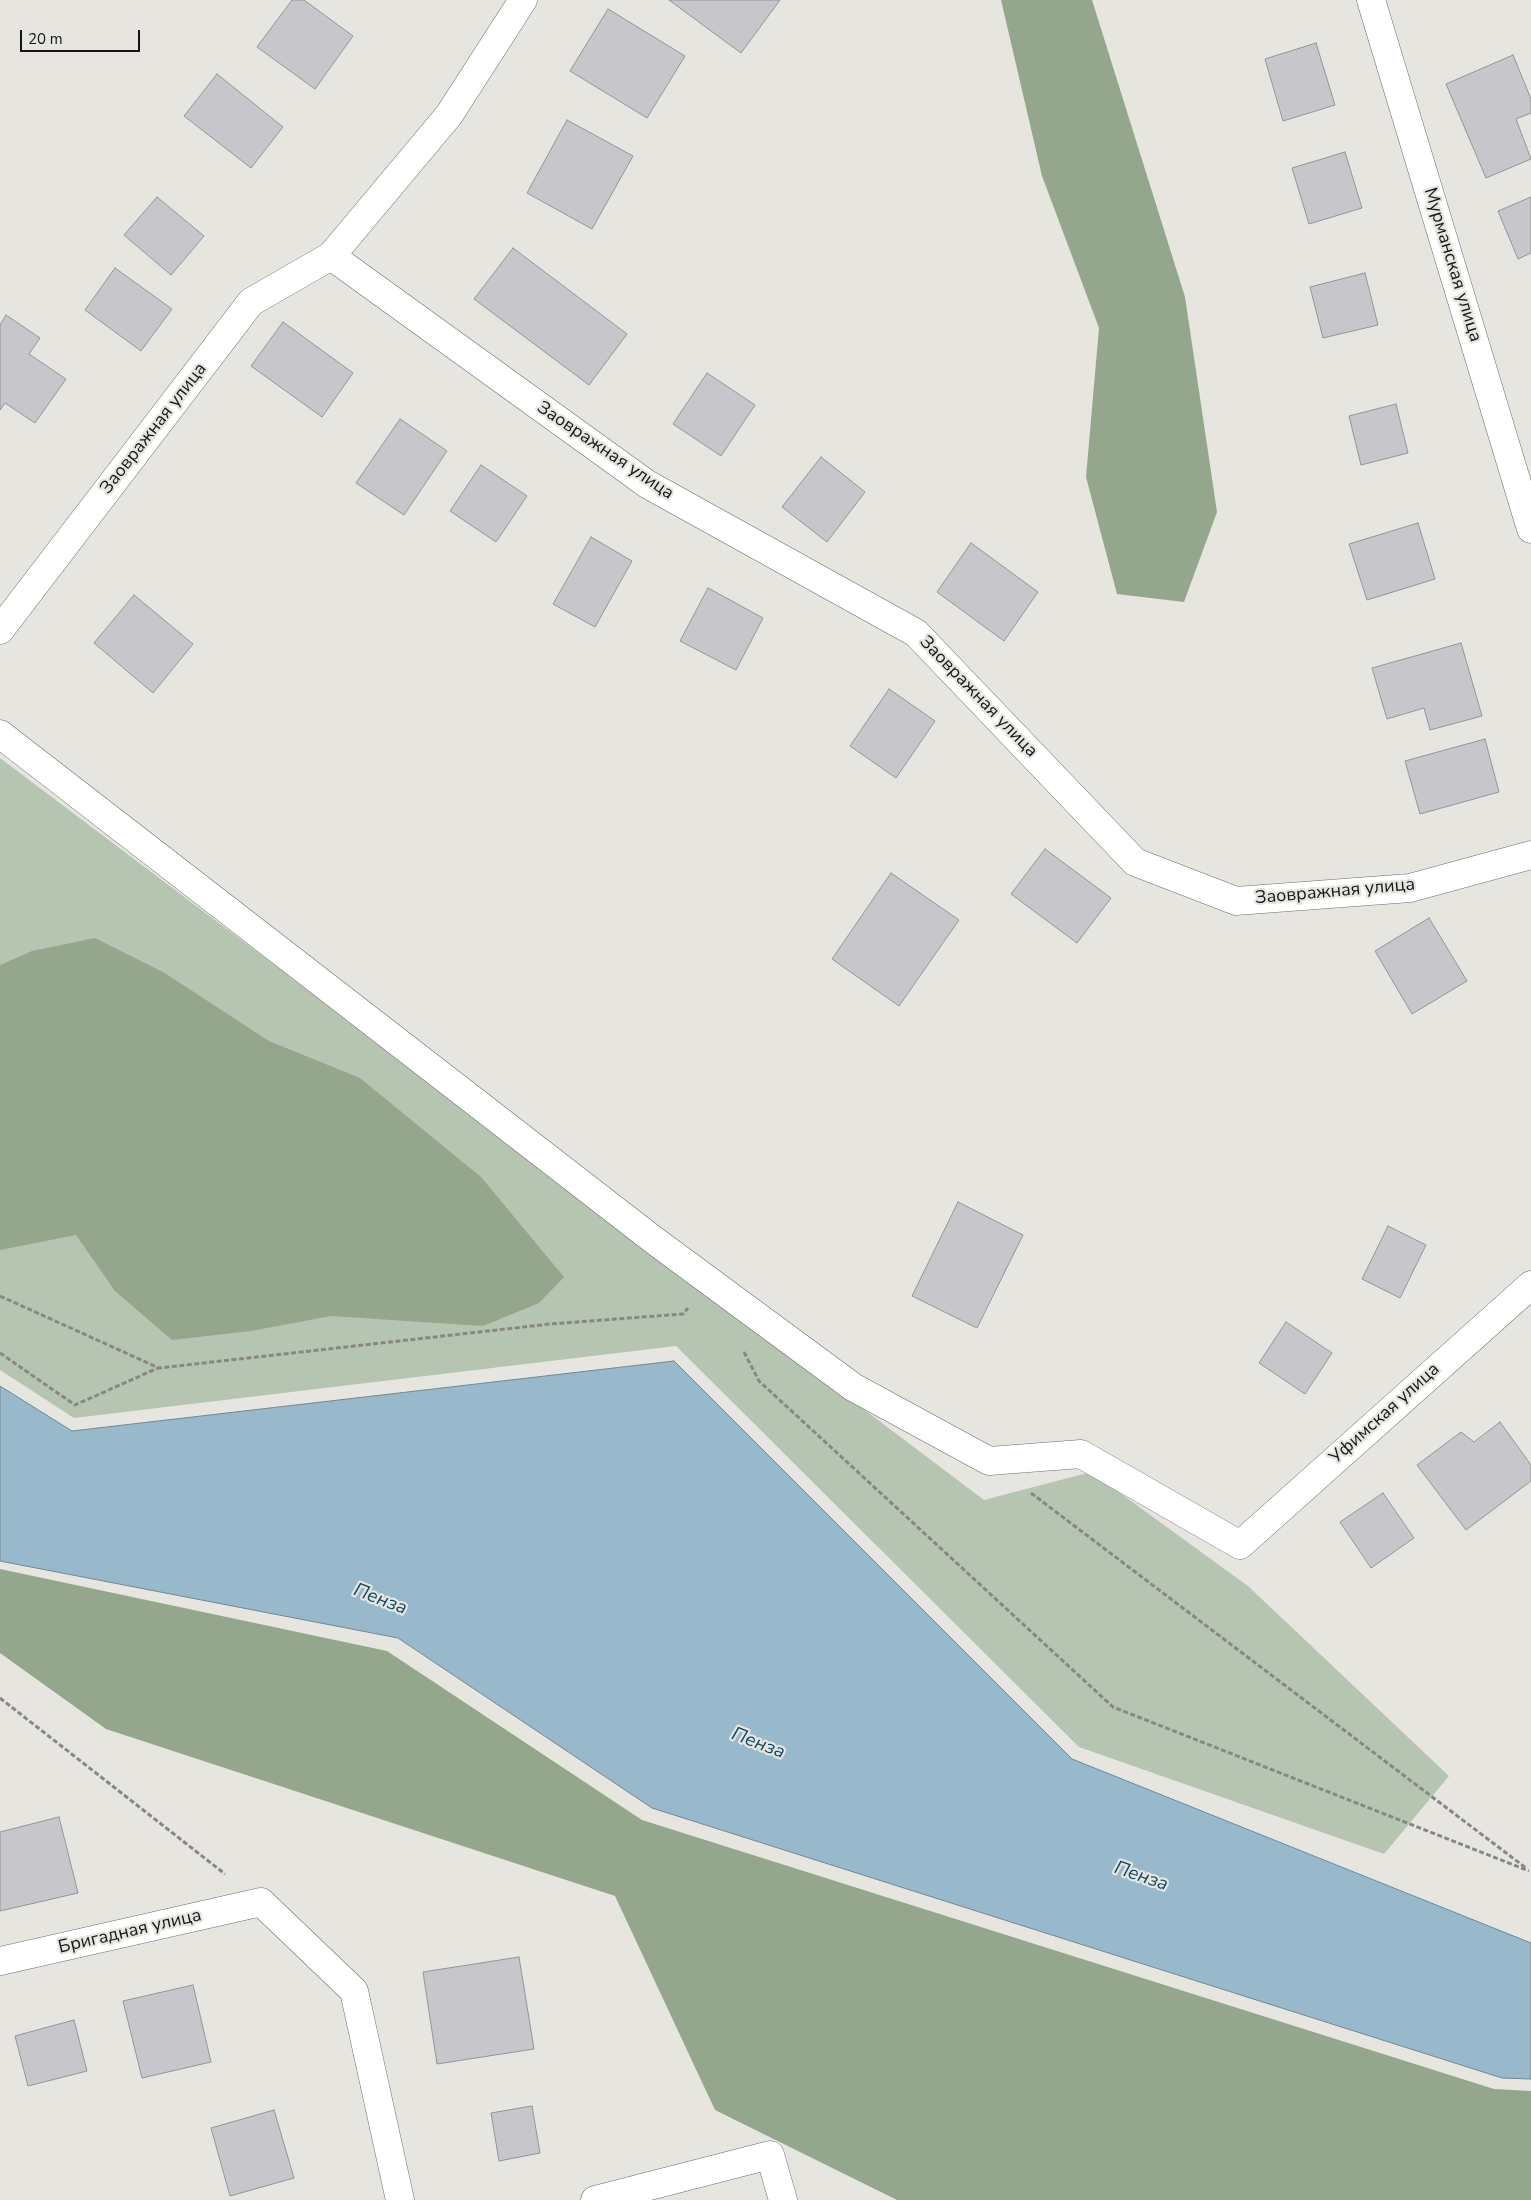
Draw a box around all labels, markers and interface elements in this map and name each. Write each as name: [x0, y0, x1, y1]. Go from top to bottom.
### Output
scale bar: [22, 20, 142, 52]
text: 20 m: [28, 29, 63, 49]
street label: Мурманская улица: [1418, 185, 1486, 345]
street label: Заовражная улица: [96, 359, 212, 499]
street label: Заовражная улица: [532, 397, 678, 505]
street label: Заовражная улица: [914, 632, 1042, 762]
street label: Заовражная улица: [1254, 874, 1416, 910]
street label: Уфимская улица: [1326, 1359, 1444, 1469]
water label: Пенза: [350, 1579, 410, 1621]
water label: Пенза: [728, 1723, 788, 1765]
water label: Пенза: [1111, 1857, 1171, 1897]
street label: Бригадная улица: [56, 1905, 204, 1959]

